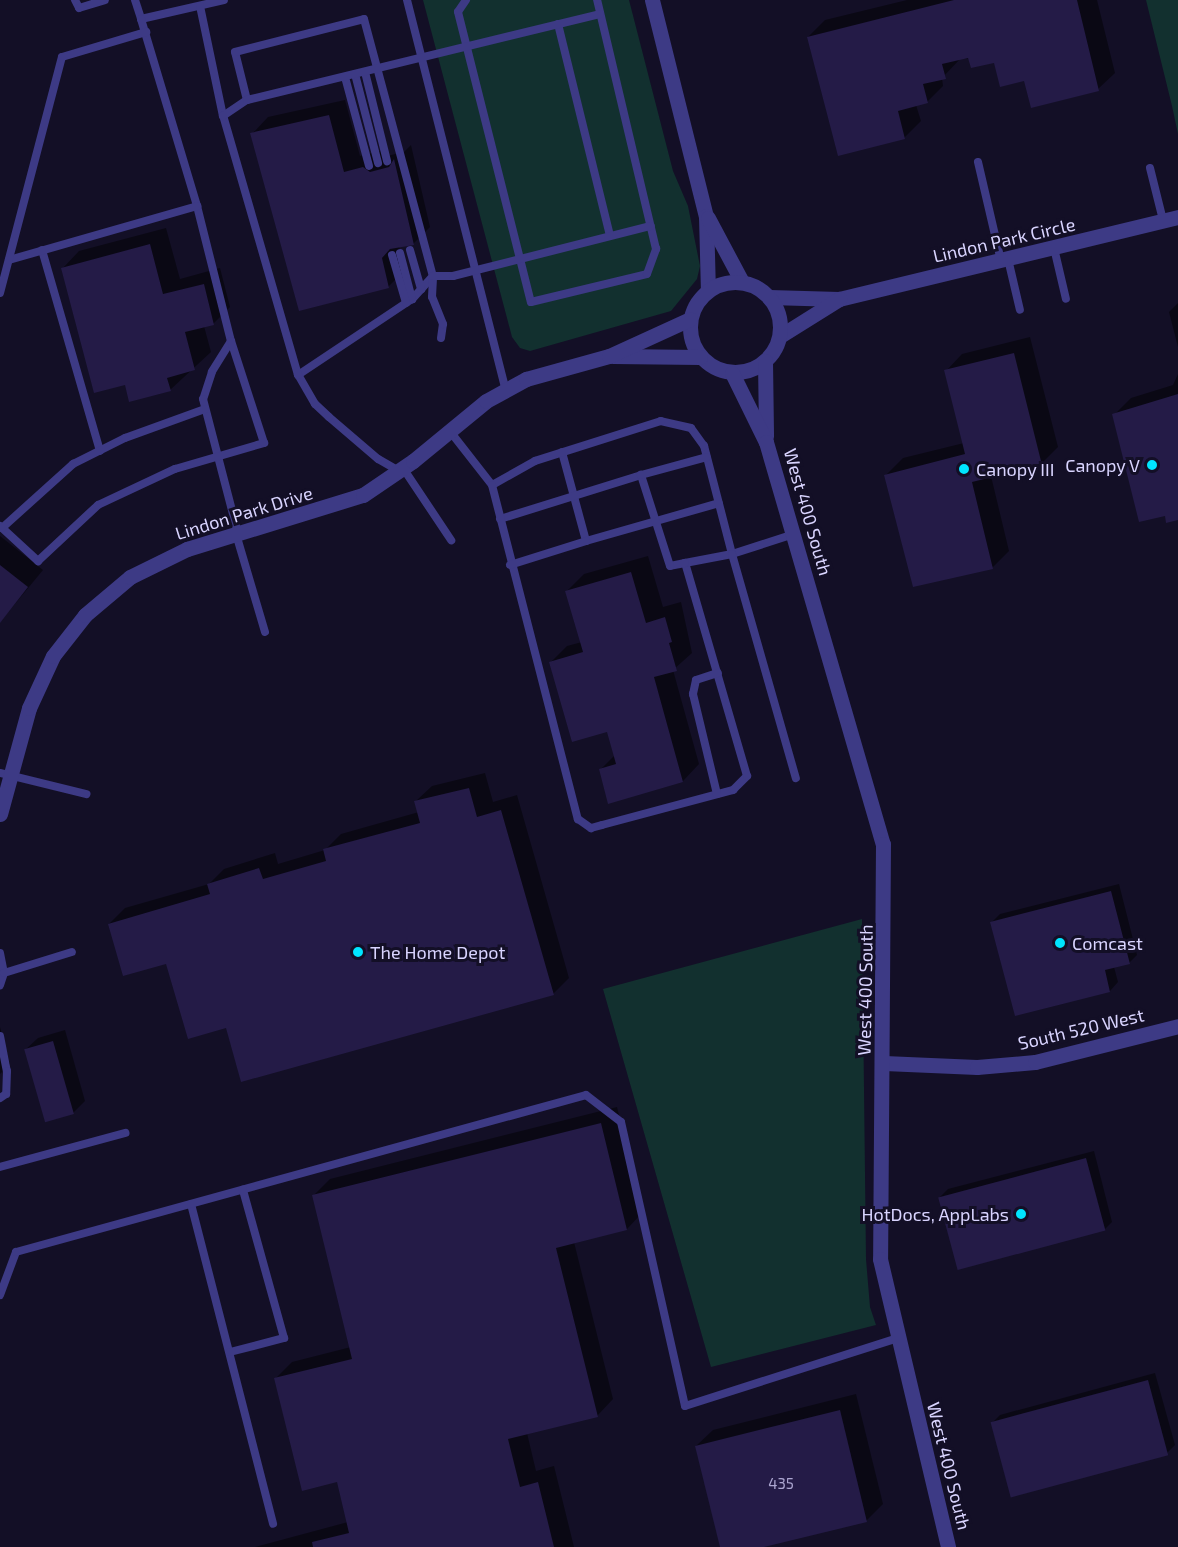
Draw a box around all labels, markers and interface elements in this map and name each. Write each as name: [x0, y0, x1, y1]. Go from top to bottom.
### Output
street label: Lindon Park Circle: [931, 213, 1077, 267]
street label: West 400 South: [780, 446, 836, 578]
place label: Canopy V: [1064, 454, 1140, 476]
place label: Canopy III: [976, 458, 1055, 480]
marker: Canopy V: [1145, 458, 1159, 472]
marker: Canopy III: [957, 462, 971, 476]
street label: Lindon Park Drive: [173, 482, 315, 544]
street label: West 400 South: [853, 924, 877, 1056]
place label: Comcast: [1072, 932, 1143, 954]
marker: Comcast: [1053, 936, 1067, 950]
place label: The Home Depot: [370, 941, 505, 963]
marker: The Home Depot: [351, 945, 365, 959]
street label: South 520 West: [1016, 1004, 1146, 1054]
place label: HotDocs, AppLabs: [861, 1203, 1009, 1225]
marker: HotDocs, AppLabs: [1014, 1207, 1028, 1221]
street label: West 400 South: [923, 1400, 975, 1532]
house number: 435: [768, 1475, 794, 1493]

